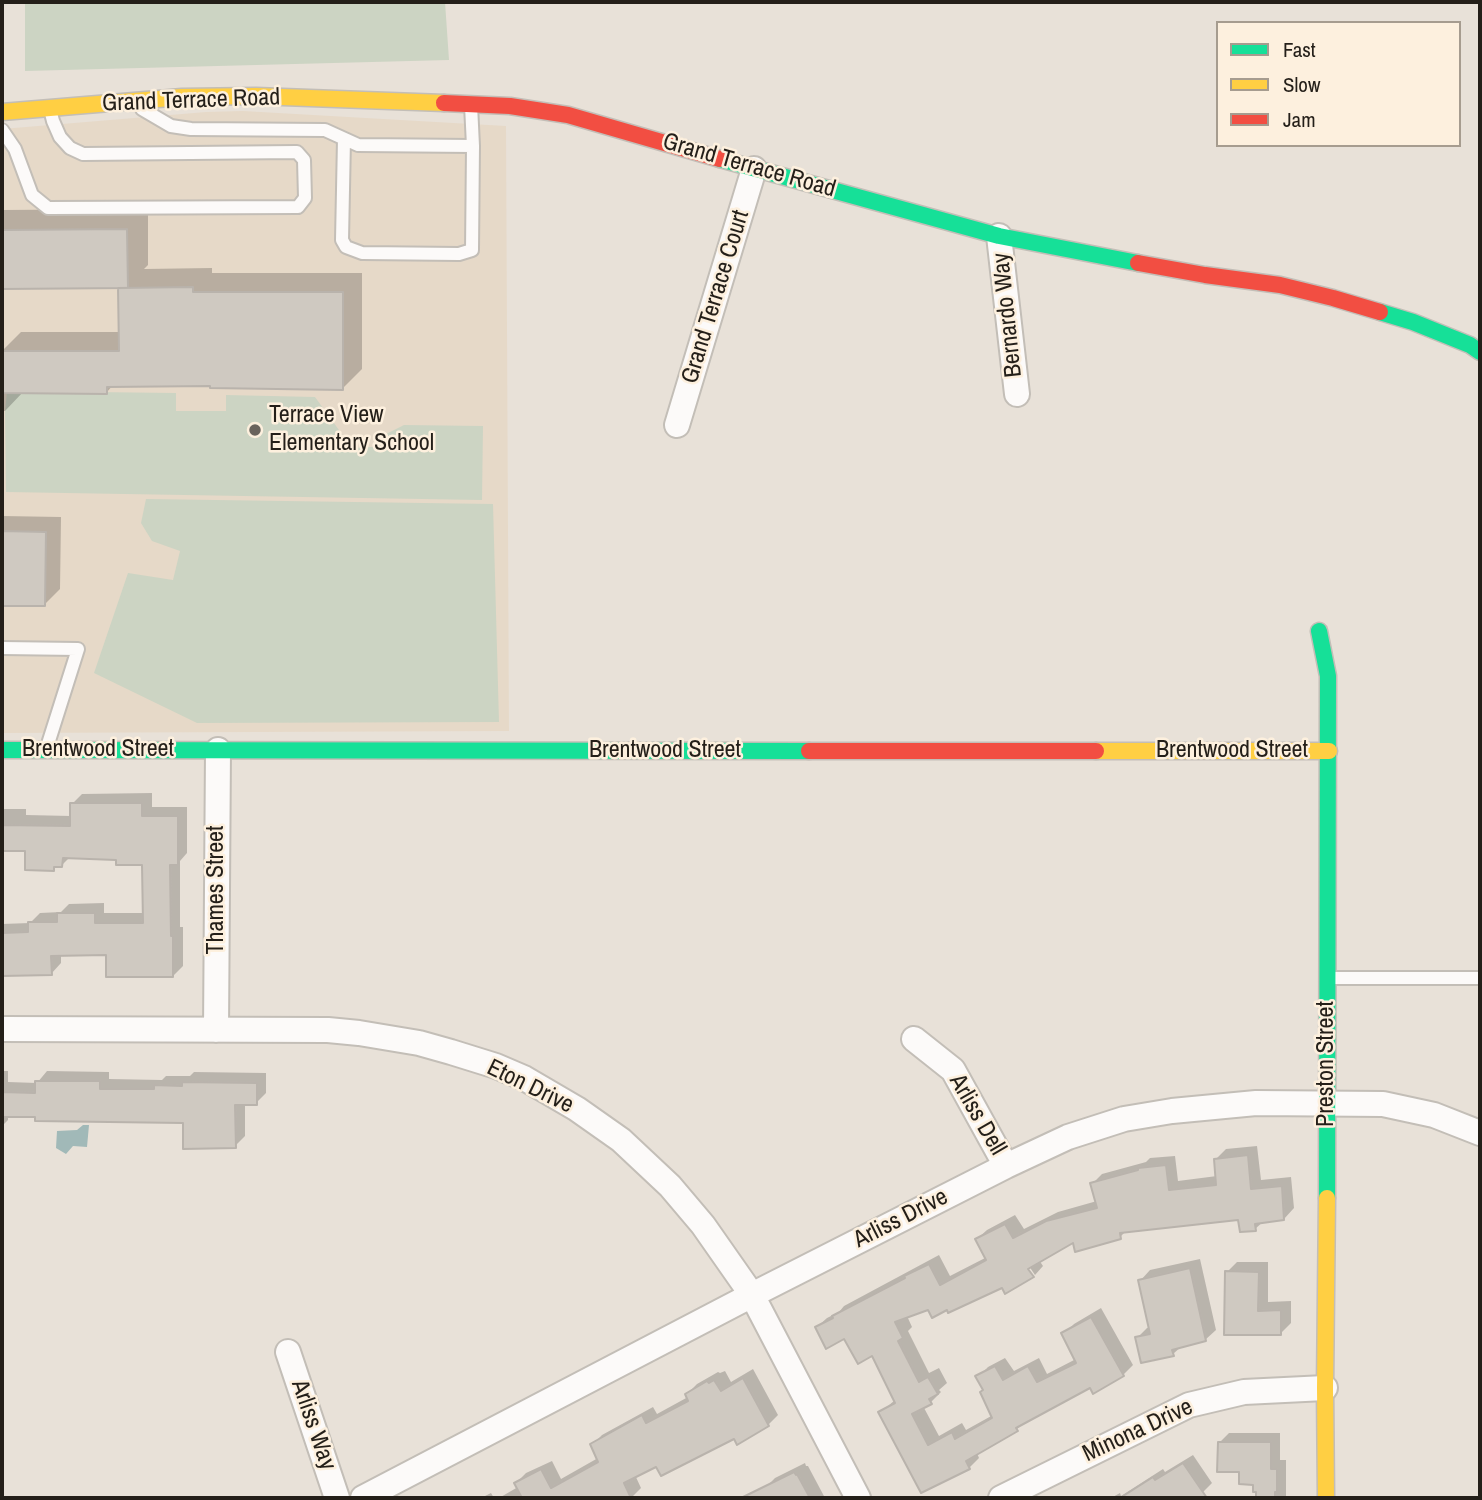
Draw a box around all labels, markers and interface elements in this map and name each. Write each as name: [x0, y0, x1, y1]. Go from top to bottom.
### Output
legend: [1216, 21, 1461, 147]
text: Fast: [1283, 35, 1316, 64]
text: Slow: [1283, 70, 1320, 99]
street label: Grand Terrace Road: [101, 83, 281, 119]
text: Jam: [1283, 105, 1316, 134]
street label: Grand Terrace Road: [659, 128, 839, 204]
street label: Grand Terrace Court: [676, 207, 756, 387]
street label: Bernardo Way: [987, 251, 1029, 379]
place label: Terrace View Elementary School: [269, 402, 434, 458]
marker: Terrace View Elementary School: [247, 422, 263, 438]
street label: Brentwood Street: [22, 736, 174, 764]
street label: Brentwood Street: [589, 737, 741, 765]
street label: Brentwood Street: [1156, 737, 1308, 765]
street label: Thames Street: [203, 825, 231, 955]
street label: Preston Street: [1313, 1001, 1341, 1127]
street label: Eton Drive: [482, 1054, 578, 1120]
street label: Arliss Dell: [942, 1069, 1012, 1161]
street label: Arliss Drive: [849, 1183, 953, 1255]
street label: Arliss Way: [284, 1376, 342, 1474]
street label: Minona Drive: [1078, 1393, 1198, 1469]

